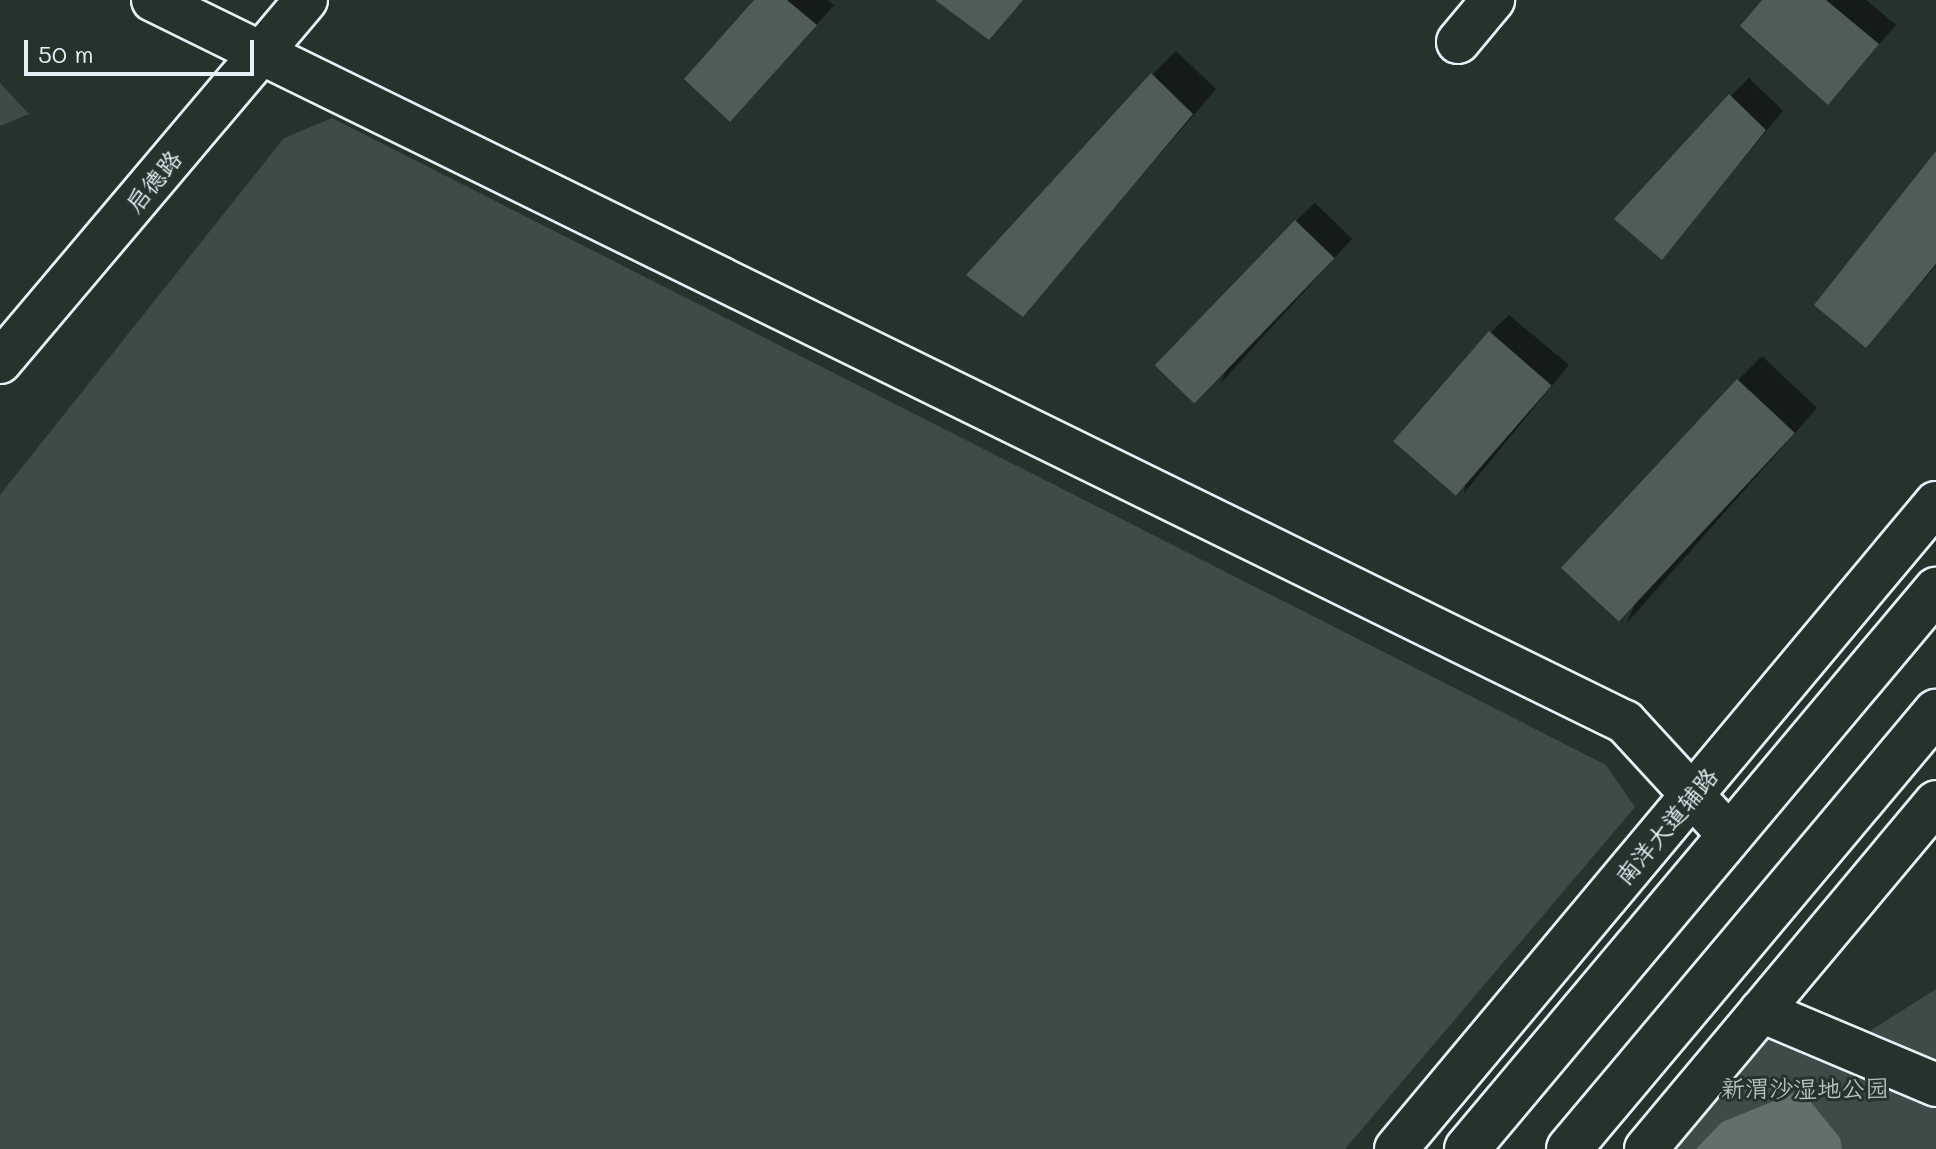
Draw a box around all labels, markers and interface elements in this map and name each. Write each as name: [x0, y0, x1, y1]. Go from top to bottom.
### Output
scale bar: [28, 24, 258, 74]
text: 50 m: [38, 38, 94, 69]
street label: 启德路: [119, 144, 187, 218]
street label: 南洋大道辅路: [1609, 762, 1723, 890]
park label: 新渭沙湿地公园: [1721, 1074, 1889, 1102]

